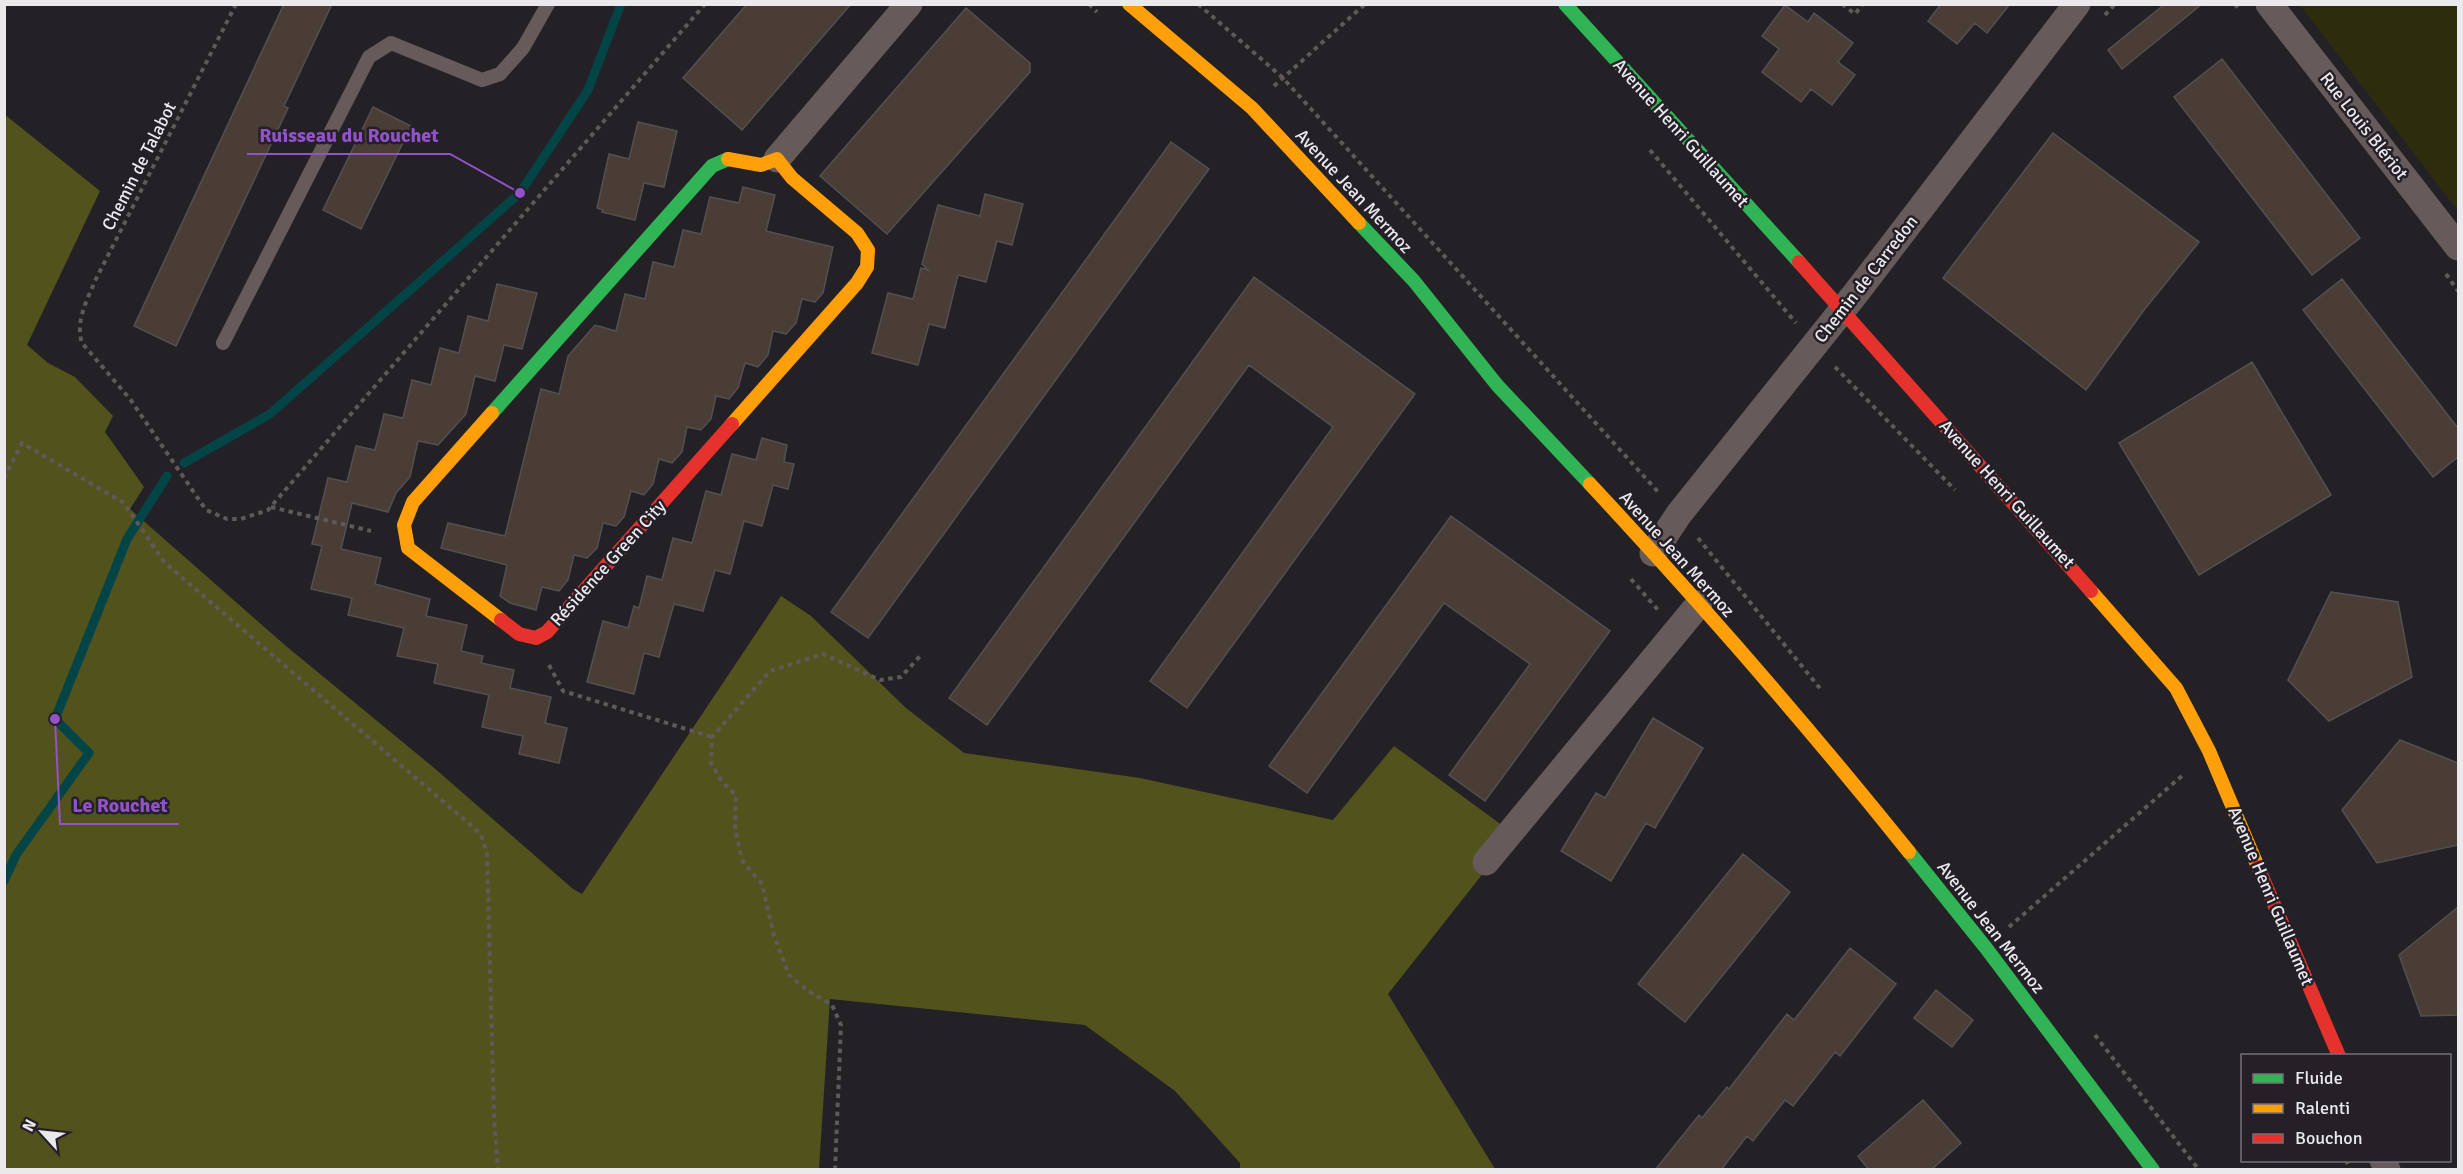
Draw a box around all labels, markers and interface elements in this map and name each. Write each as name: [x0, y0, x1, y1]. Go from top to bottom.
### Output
street label: Avenue Henri Guillaumet: [1608, 54, 1754, 212]
street label: Rue Louis Blériot: [2315, 68, 2413, 184]
street label: Chemin de Talabot: [97, 98, 181, 234]
callout: Ruisseau du Rouchet: [247, 116, 450, 154]
text: Ruisseau du Rouchet: [259, 123, 439, 148]
street label: Avenue Jean Mermoz: [1291, 124, 1417, 258]
street label: Chemin de Carredon: [1809, 211, 1923, 347]
street label: Avenue Henri Guillaumet: [1934, 415, 2080, 573]
street label: Avenue Jean Mermoz: [1615, 486, 1739, 622]
street label: Résidence Green City: [546, 495, 671, 631]
callout: Le Rouchet: [60, 786, 179, 824]
text: Le Rouchet: [72, 793, 168, 818]
street label: Avenue Henri Guillaumet: [2223, 803, 2319, 989]
street label: Avenue Jean Mermoz: [1932, 856, 2050, 998]
legend: [2241, 1054, 2451, 1162]
text: Fluide: [2295, 1067, 2343, 1089]
text: Ralenti: [2295, 1097, 2350, 1119]
north arrow: [12, 1102, 72, 1162]
text: N: [18, 1116, 41, 1135]
text: Bouchon: [2295, 1127, 2363, 1149]

